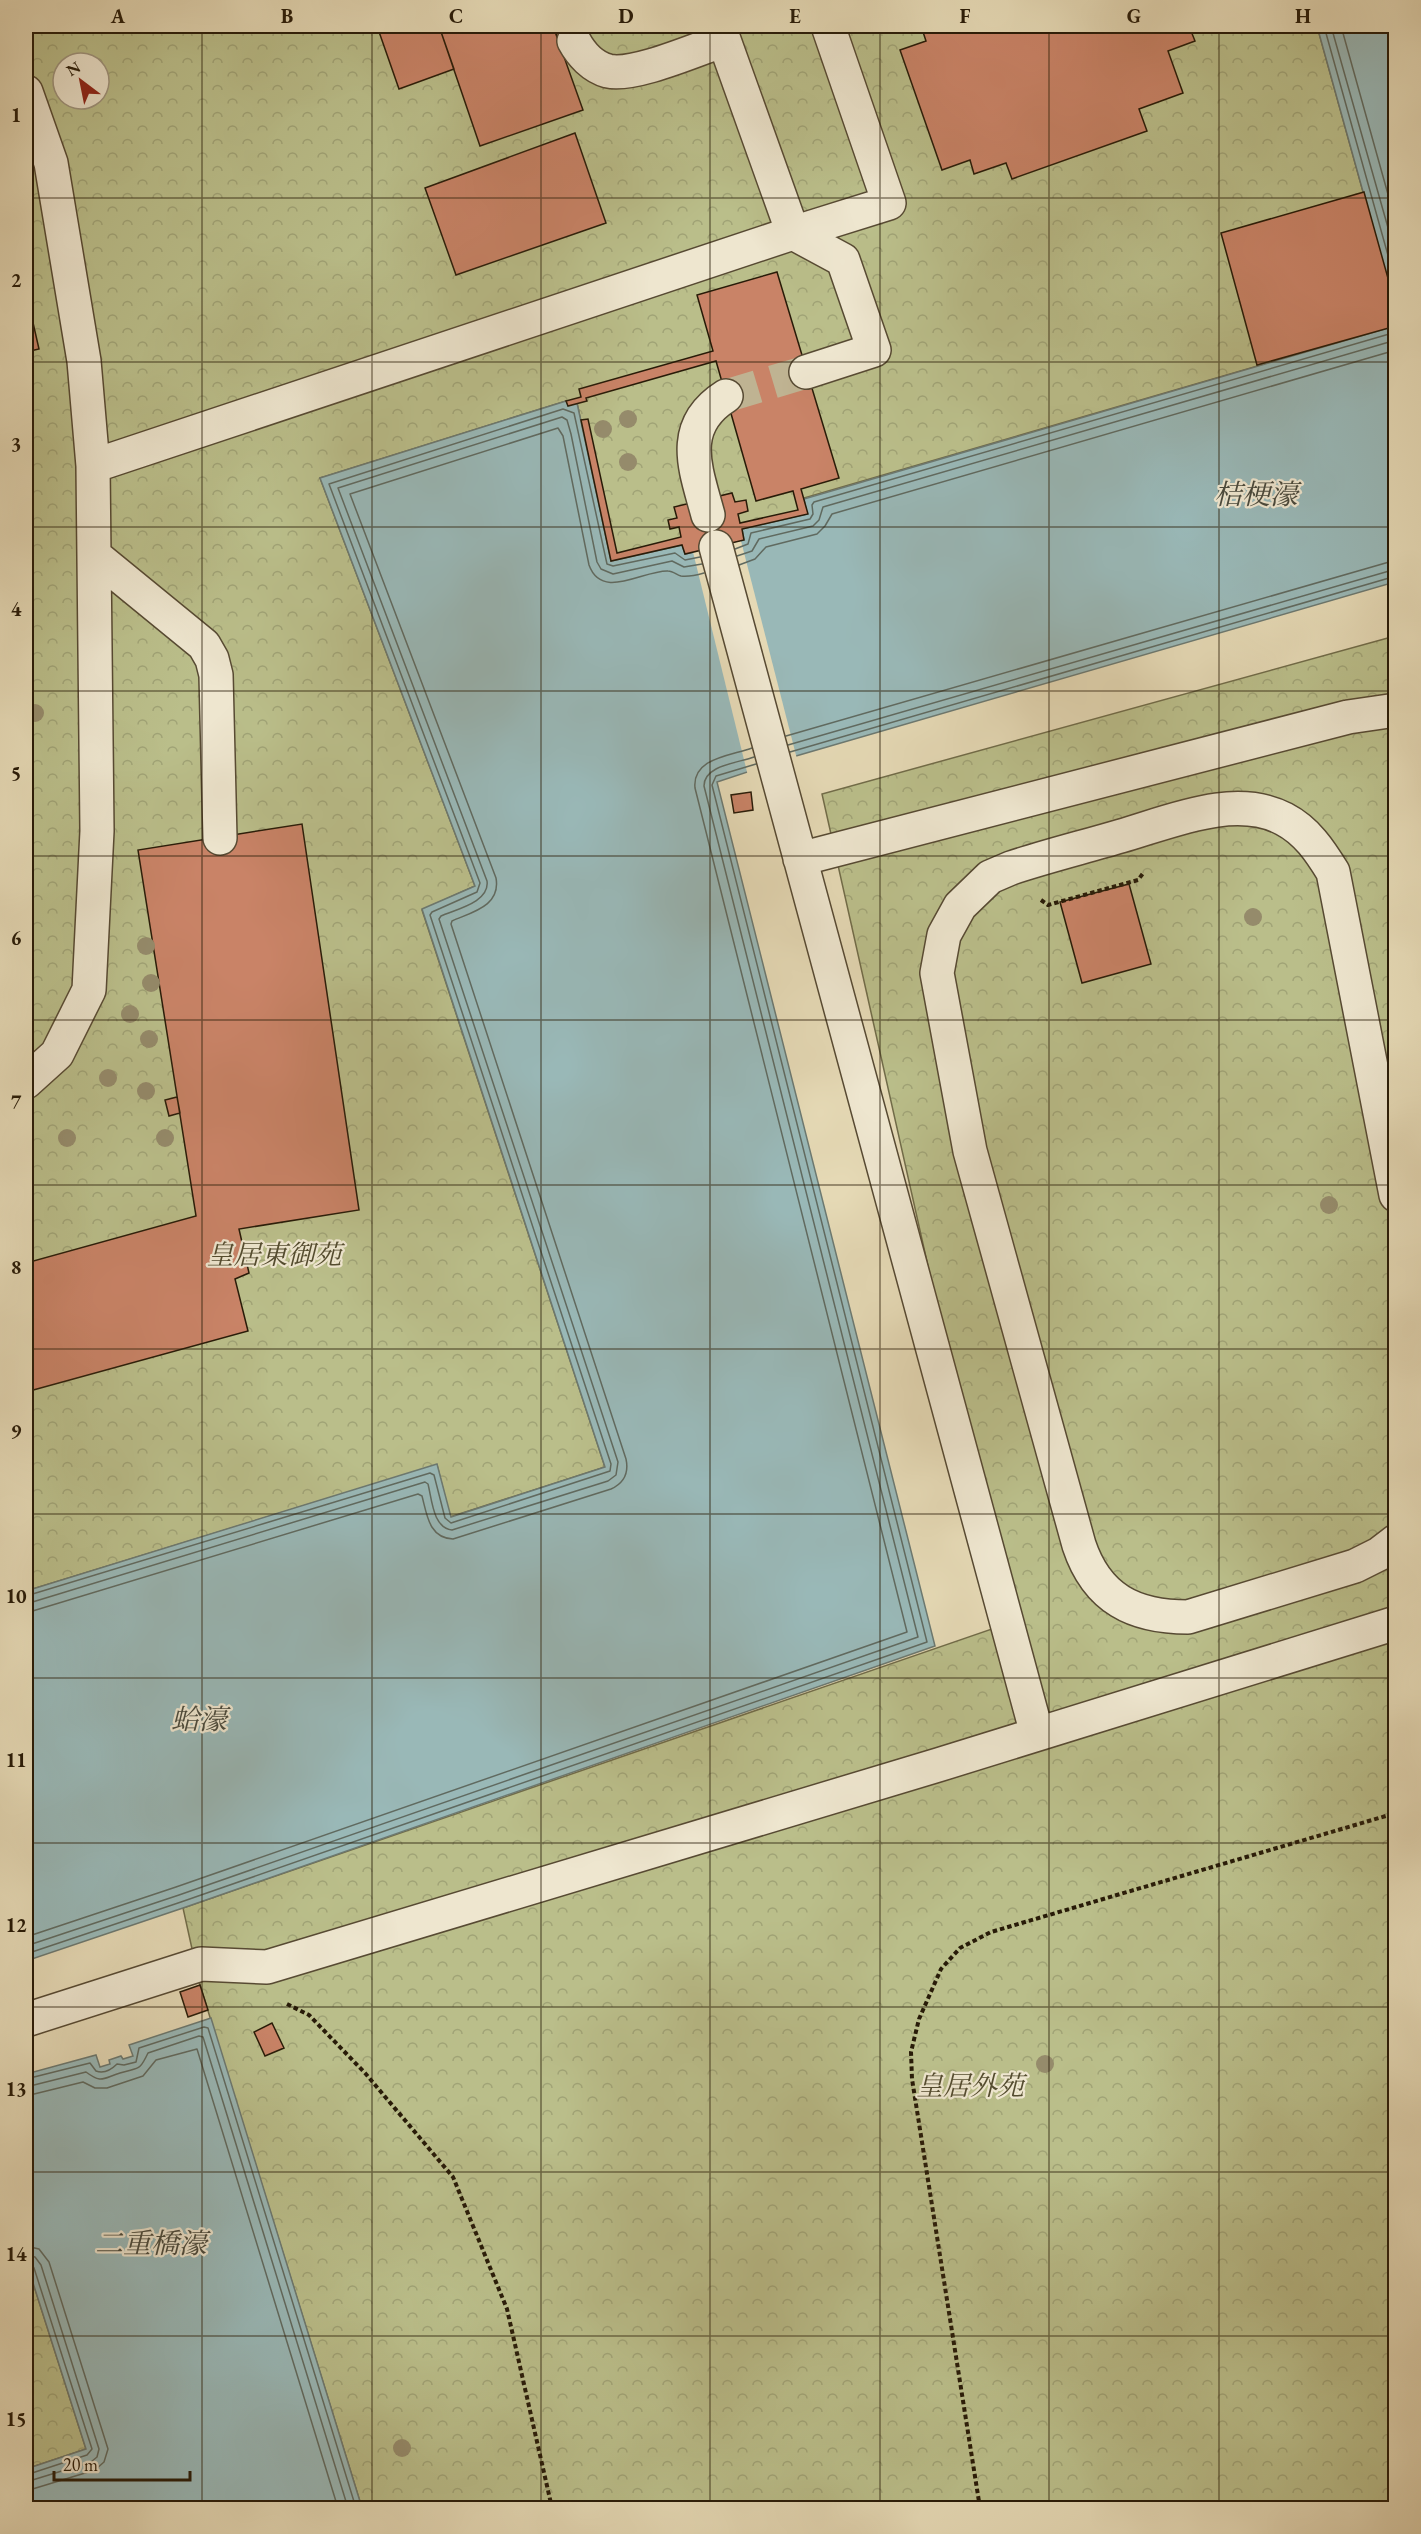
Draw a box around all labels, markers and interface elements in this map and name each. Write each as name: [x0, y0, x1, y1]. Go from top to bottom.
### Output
text: A: [110, 3, 126, 29]
text: B: [281, 3, 293, 29]
text: C: [449, 3, 463, 29]
text: D: [618, 3, 634, 29]
text: E: [789, 3, 801, 29]
text: F: [960, 3, 971, 29]
text: G: [1127, 3, 1141, 29]
text: H: [1295, 3, 1311, 29]
north arrow: [51, 51, 111, 111]
text: N: [62, 56, 84, 81]
text: 1: [11, 102, 21, 128]
text: 2: [11, 267, 22, 293]
text: 3: [11, 431, 21, 457]
water label: 桔梗濠: [1214, 476, 1302, 512]
text: 4: [11, 596, 22, 622]
text: 5: [11, 760, 21, 786]
text: 6: [11, 925, 22, 951]
text: 7: [11, 1089, 22, 1115]
park label: 皇居東御苑: [207, 1237, 345, 1272]
text: 8: [11, 1254, 21, 1280]
text: 9: [11, 1418, 22, 1444]
text: 10: [5, 1583, 27, 1609]
water label: 蛤濠: [171, 1701, 231, 1737]
text: 11: [5, 1747, 27, 1773]
text: 12: [5, 1912, 27, 1938]
park label: 皇居外苑: [916, 2068, 1028, 2103]
text: 13: [5, 2076, 27, 2102]
water label: 二重橋濠: [95, 2225, 211, 2261]
text: 14: [5, 2241, 27, 2267]
text: 15: [5, 2406, 27, 2432]
scale bar: [54, 2444, 190, 2482]
text: 20 m: [63, 2453, 98, 2476]

